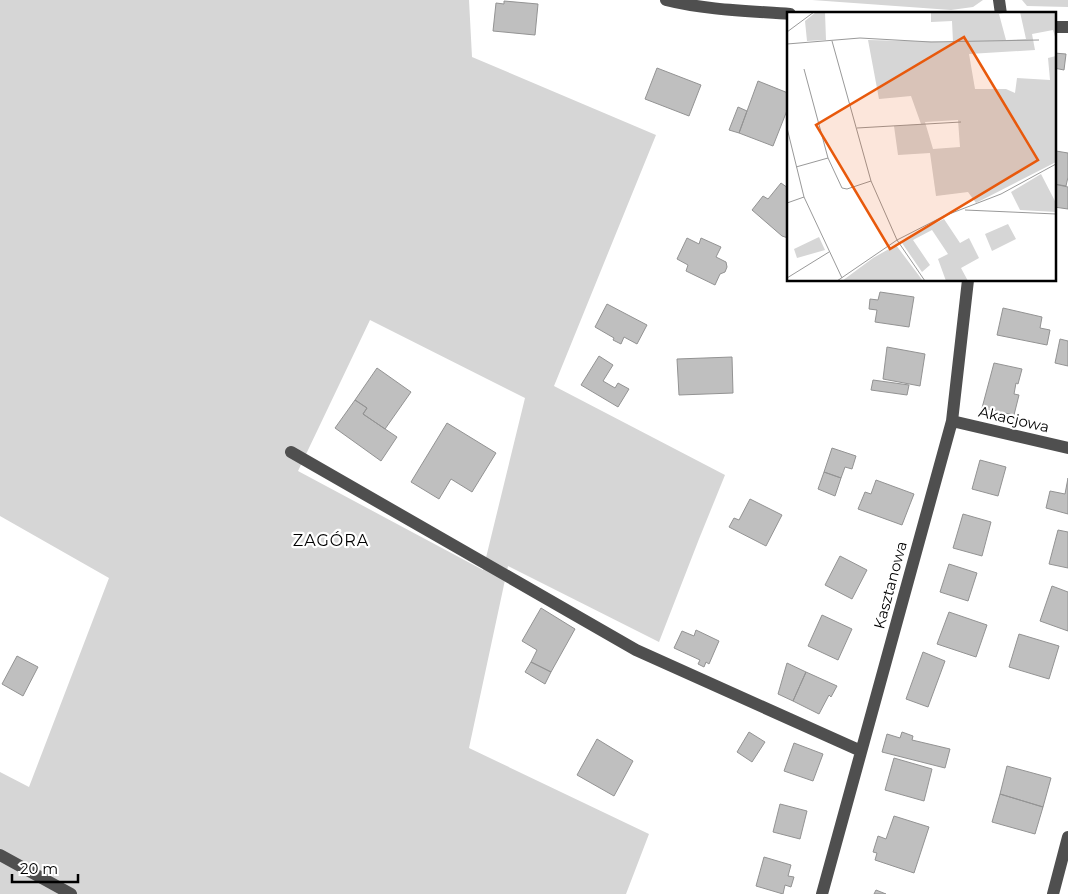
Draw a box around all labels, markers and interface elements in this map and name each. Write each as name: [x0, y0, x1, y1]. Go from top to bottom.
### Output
inset map: [787, 12, 1056, 281]
street label: Akacjowa: [977, 402, 1051, 436]
district label: ZAGÓRA: [293, 531, 369, 550]
street label: Kasztanowa: [869, 539, 911, 631]
scale bar: [12, 852, 79, 884]
text: 20 m: [20, 859, 58, 878]

